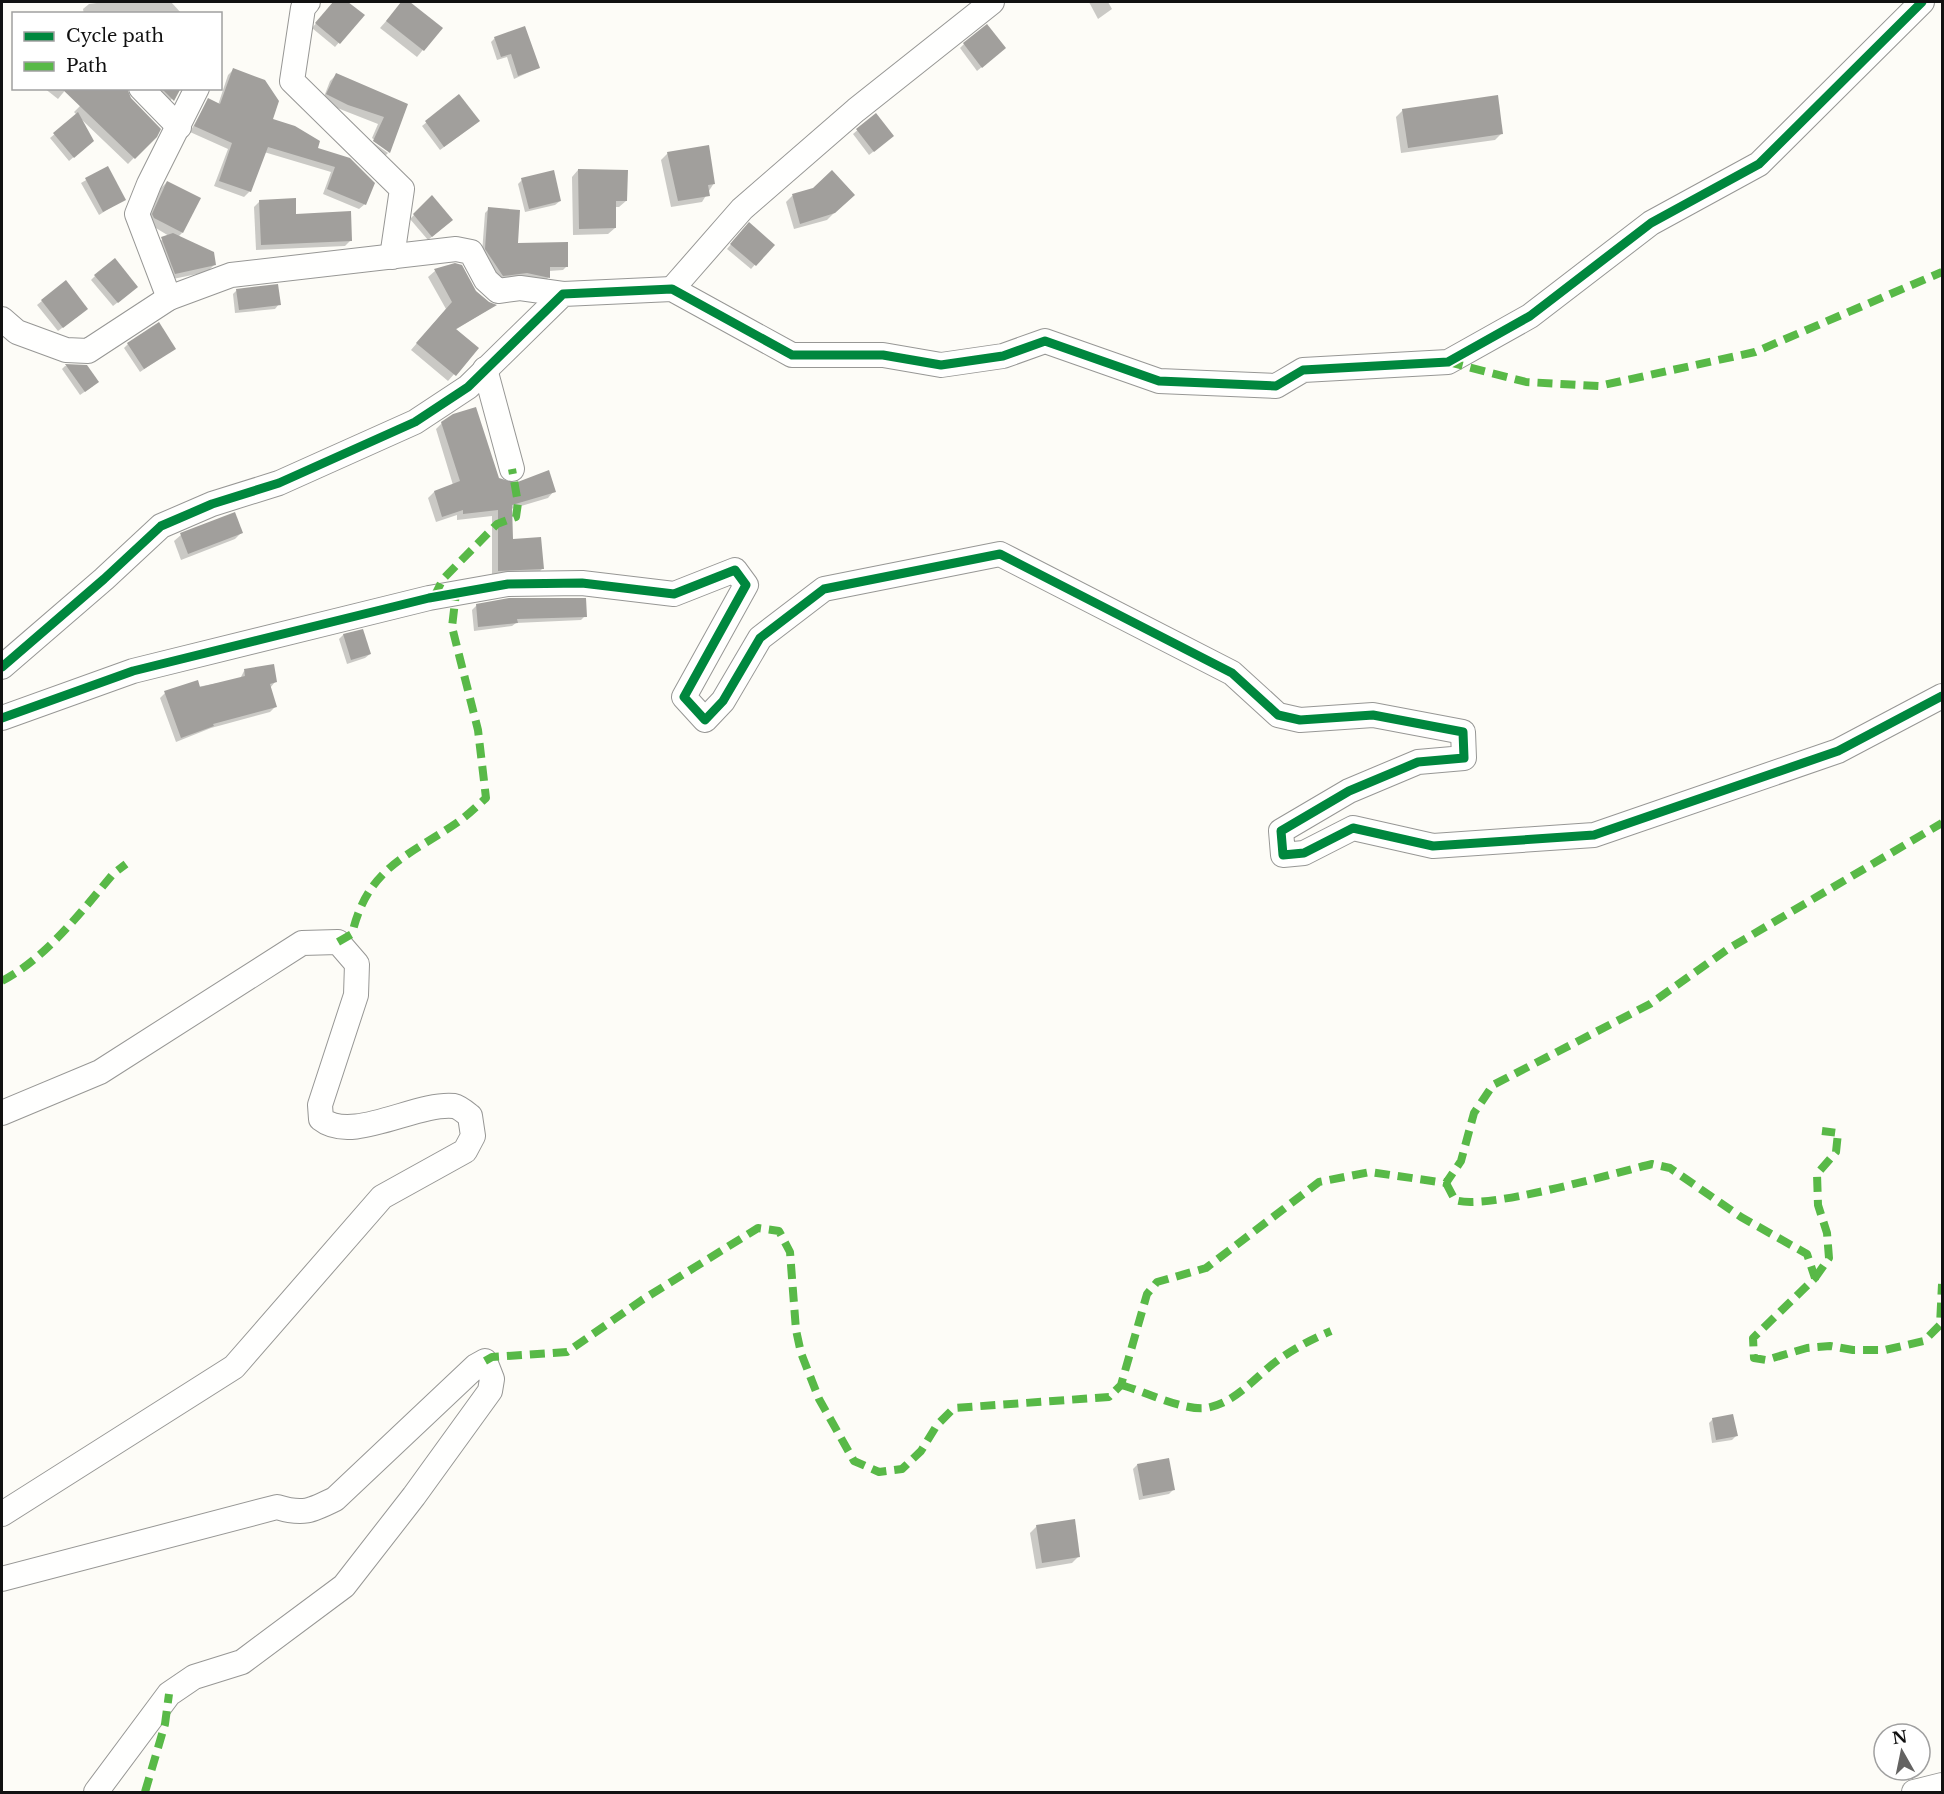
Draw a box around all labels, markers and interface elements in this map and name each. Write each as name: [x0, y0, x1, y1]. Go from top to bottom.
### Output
legend: [12, 12, 222, 90]
text: Cycle path: [66, 25, 164, 47]
text: Path: [66, 55, 107, 77]
north arrow: [1872, 1722, 1932, 1782]
text: N: [1891, 1726, 1909, 1748]

